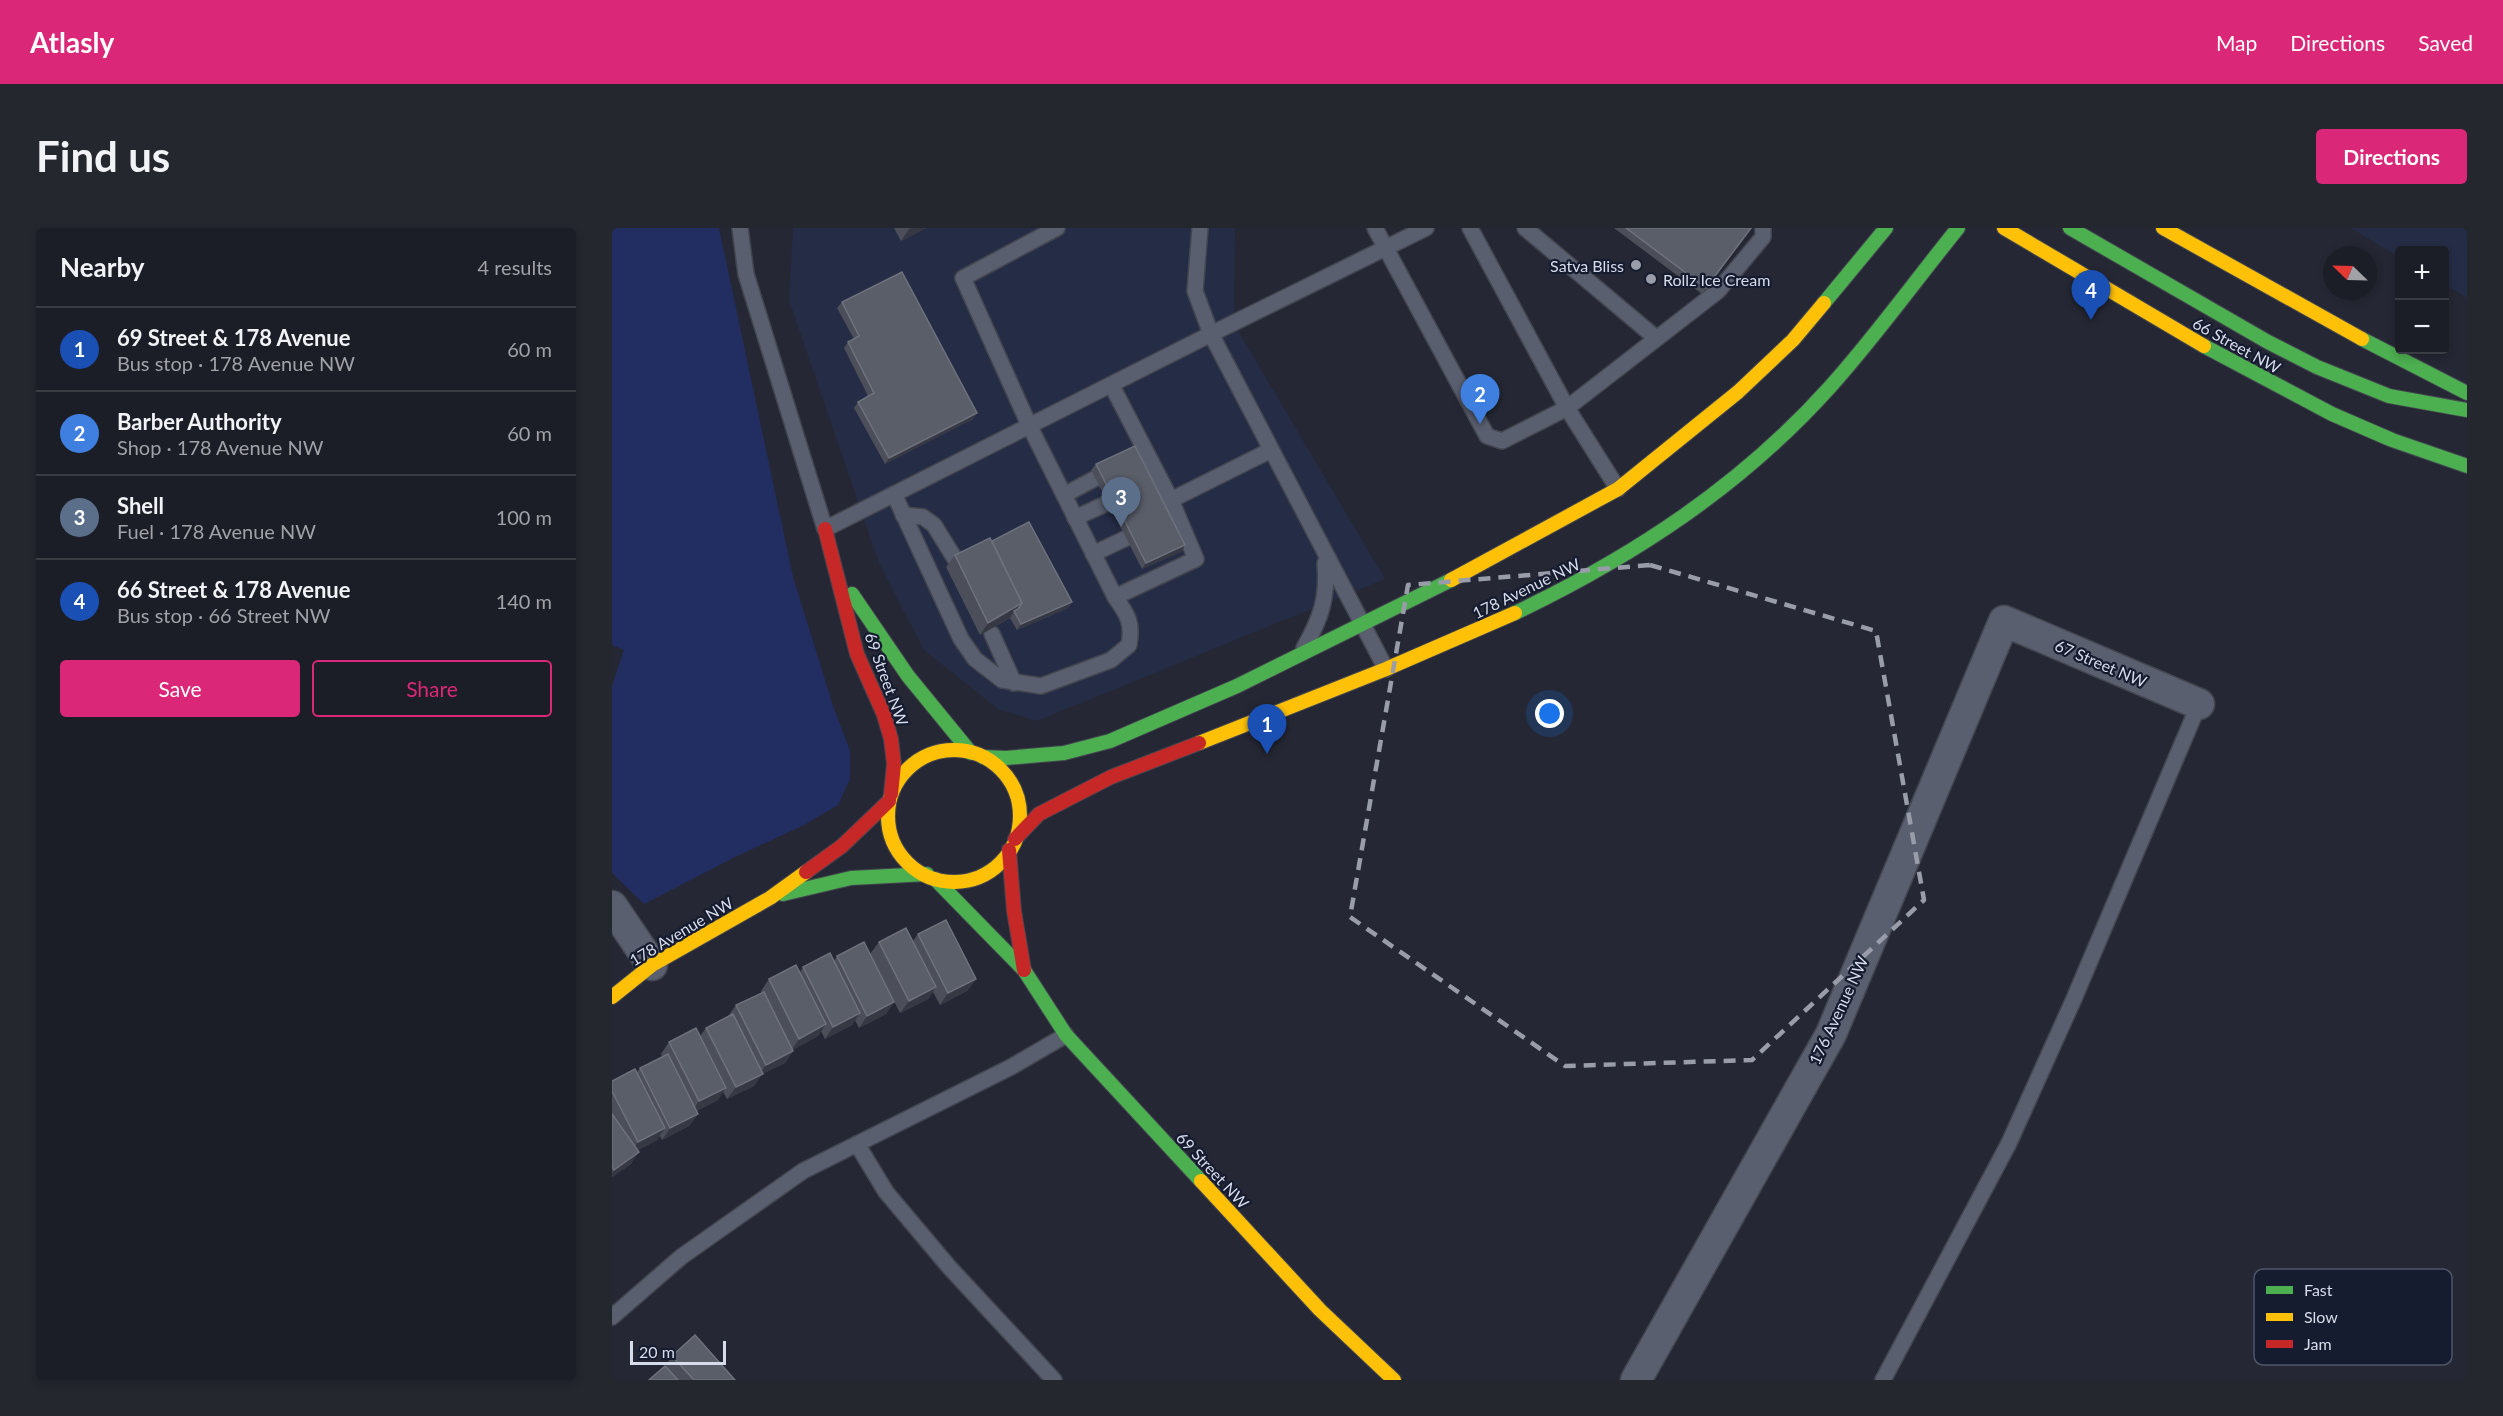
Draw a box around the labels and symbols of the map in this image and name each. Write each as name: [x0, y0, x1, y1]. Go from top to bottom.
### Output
north arrow: [2323, 246, 2377, 300]
place label: Satva Bliss: [1550, 256, 1624, 275]
marker: Satva Bliss: [1629, 258, 1643, 272]
place label: Rollz Ice Cream: [1663, 270, 1770, 289]
pin: 4: [2072, 270, 2110, 320]
marker: Rollz Ice Cream: [1644, 272, 1658, 286]
street label: 66 Street NW: [2190, 313, 2285, 377]
pin: 2: [1460, 374, 1500, 424]
pin: 3: [1102, 478, 1140, 527]
street label: 178 Avenue NW: [1469, 554, 1583, 622]
street label: 69 Street NW: [861, 630, 913, 729]
street label: 67 Street NW: [2052, 635, 2150, 691]
your location: [1535, 699, 1564, 728]
pin: 1: [1248, 704, 1286, 754]
street label: 178 Avenue NW: [626, 892, 737, 969]
street label: 176 Avenue NW: [1805, 952, 1872, 1067]
street label: 69 Street NW: [1173, 1128, 1254, 1213]
legend: [2254, 1269, 2452, 1365]
text: Fast: [2304, 1280, 2333, 1299]
text: Slow: [2304, 1307, 2338, 1326]
text: Jam: [2304, 1334, 2332, 1353]
scale bar: [630, 1338, 726, 1366]

